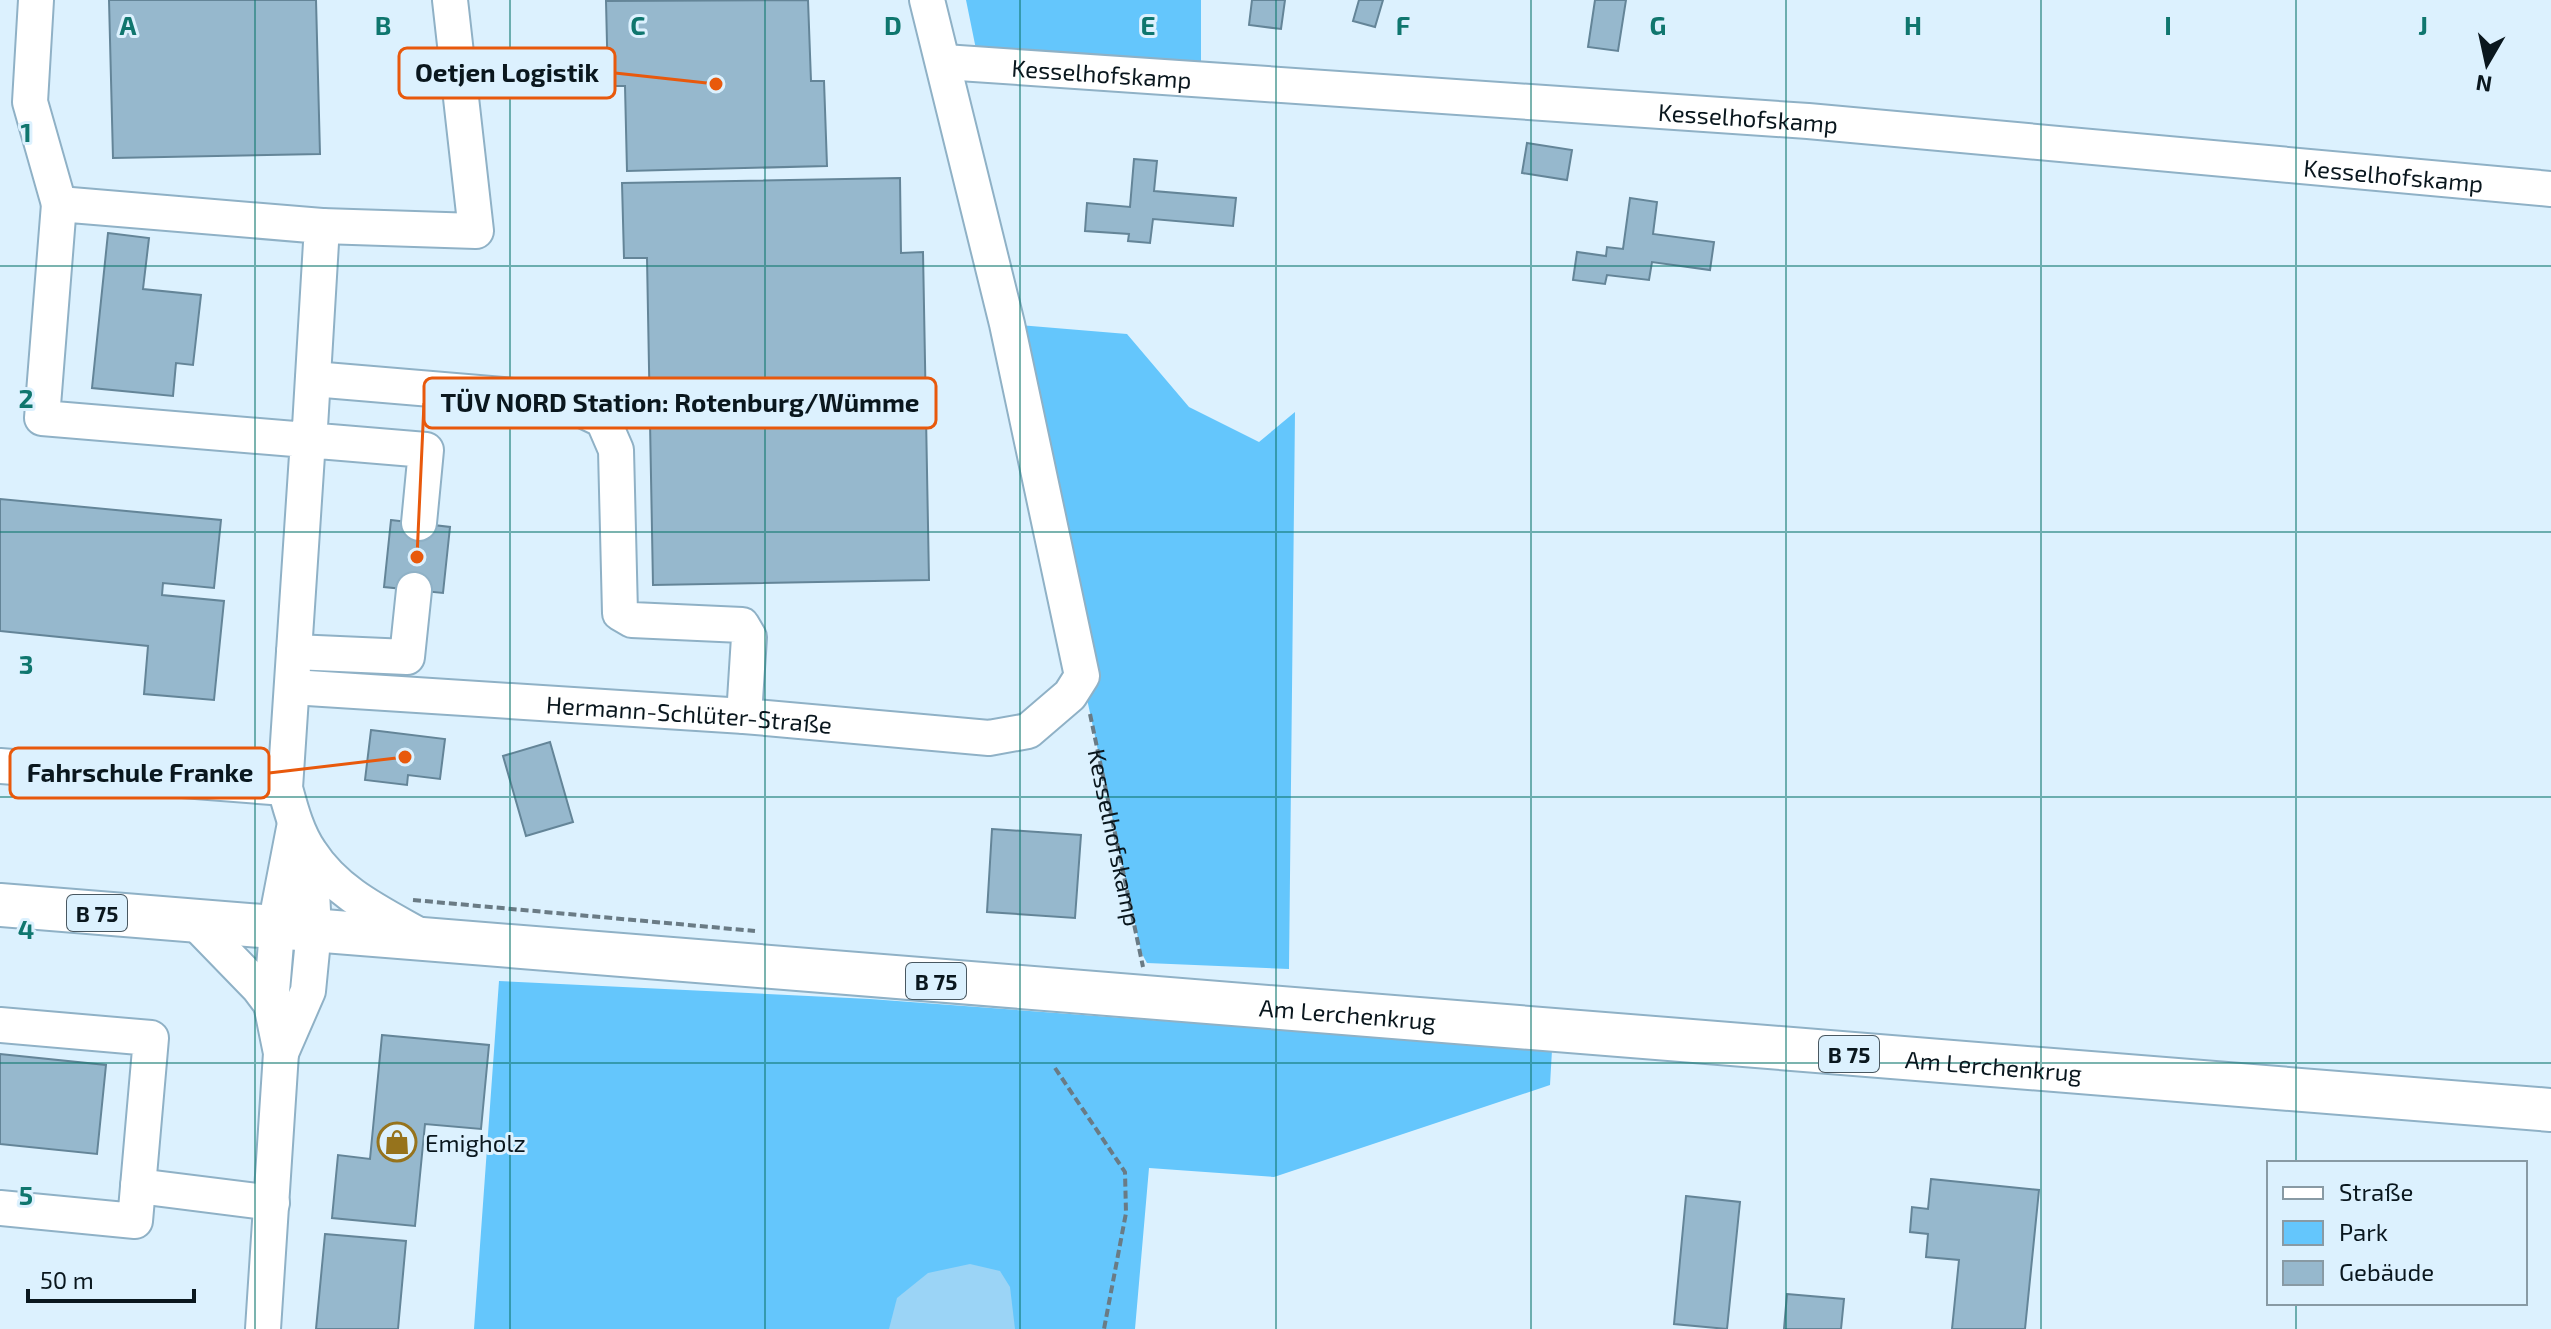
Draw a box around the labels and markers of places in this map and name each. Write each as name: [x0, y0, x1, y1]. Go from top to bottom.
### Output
callout: Oetjen Logistik: [399, 48, 615, 98]
callout: TÜV NORD Station: Rotenburg/Wümme: [424, 378, 936, 428]
callout: Fahrschule Franke: [10, 748, 269, 798]
shop icon: Emigholz: [376, 1121, 418, 1163]
place label: Emigholz: [425, 1128, 526, 1157]

